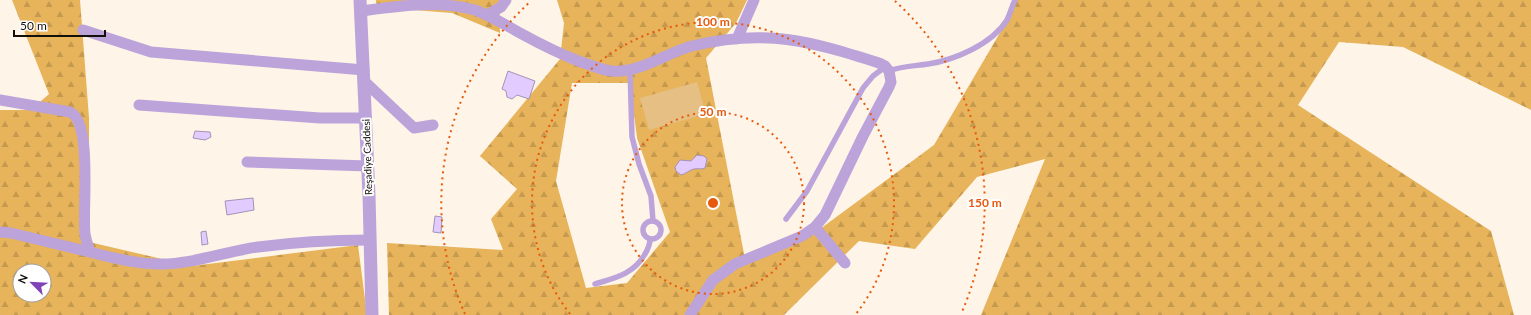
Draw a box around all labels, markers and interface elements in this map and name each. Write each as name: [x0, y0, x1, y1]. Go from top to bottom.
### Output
scale bar: [14, 12, 105, 38]
text: 100 m: [696, 14, 730, 29]
text: 50 m: [20, 18, 47, 33]
text: 50 m: [700, 104, 726, 119]
street label: Reşadiye Caddesi: [360, 119, 374, 195]
text: 150 m: [968, 195, 1002, 210]
centre of rings: [706, 196, 720, 210]
north arrow: [12, 263, 52, 303]
text: N: [15, 272, 30, 285]

